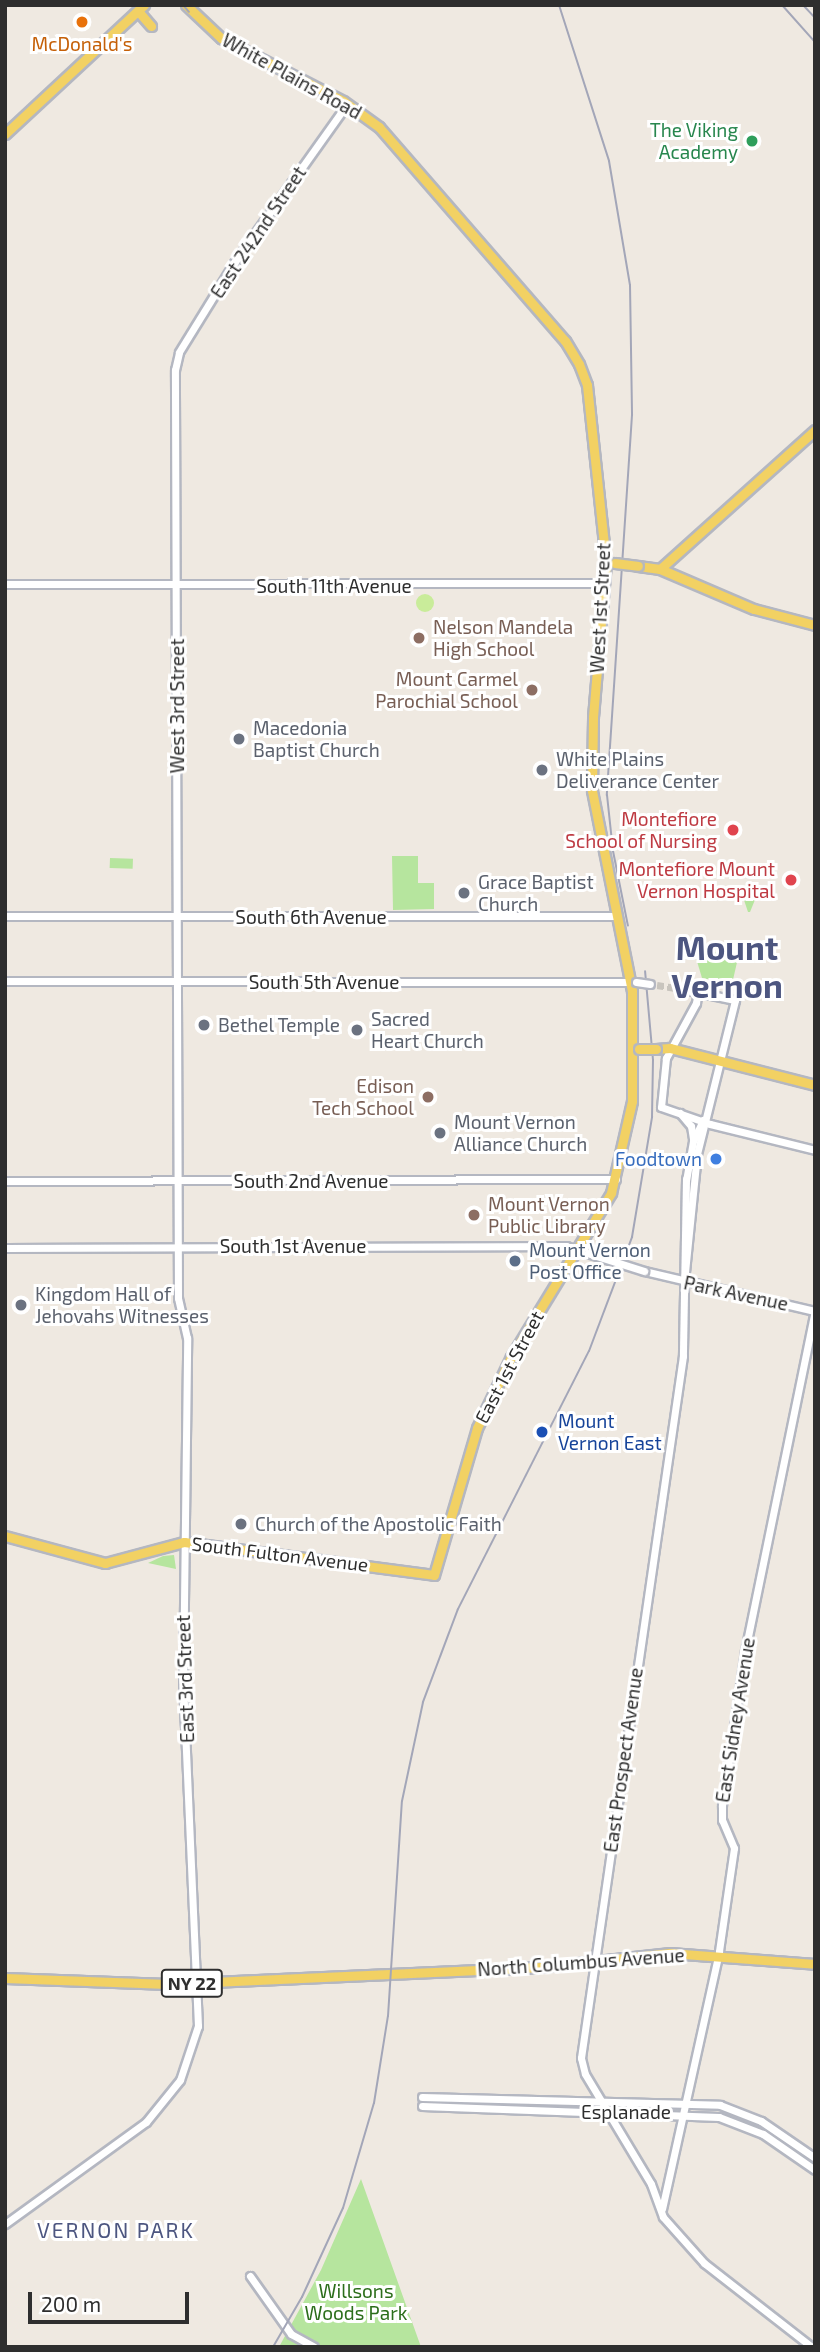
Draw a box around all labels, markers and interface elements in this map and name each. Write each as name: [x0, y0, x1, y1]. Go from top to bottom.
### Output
marker: McDonald's: [74, 14, 90, 30]
street label: White Plains Road: [218, 28, 366, 124]
place label: McDonald's: [32, 33, 132, 55]
place label: The Viking Academy: [649, 119, 738, 163]
marker: The Viking Academy: [744, 133, 760, 149]
street label: East 242nd Street: [205, 162, 311, 302]
street label: West 1st Street: [585, 542, 615, 674]
street label: South 11th Avenue: [256, 575, 412, 597]
place label: Nelson Mandela High School: [433, 616, 573, 660]
marker: Nelson Mandela High School: [411, 630, 427, 646]
street label: West 3rd Street: [166, 639, 188, 773]
place label: Mount Carmel Parochial School: [375, 668, 518, 712]
marker: Mount Carmel Parochial School: [524, 682, 540, 698]
place label: Macedonia Baptist Church: [253, 717, 380, 761]
marker: Macedonia Baptist Church: [231, 731, 247, 747]
place label: White Plains Deliverance Center: [556, 748, 719, 792]
marker: White Plains Deliverance Center: [534, 762, 550, 778]
place label: Montefiore School of Nursing: [564, 808, 717, 852]
marker: Montefiore School of Nursing: [723, 820, 743, 840]
place label: Montefiore Mount Vernon Hospital: [618, 858, 775, 902]
marker: Montefiore Mount Vernon Hospital: [781, 870, 801, 890]
place label: Grace Baptist Church: [478, 871, 594, 915]
marker: Grace Baptist Church: [456, 885, 472, 901]
street label: South 6th Avenue: [235, 906, 387, 928]
district label: Mount Vernon: [671, 928, 783, 1006]
street label: South 5th Avenue: [248, 971, 400, 993]
place label: Sacred Heart Church: [371, 1008, 484, 1052]
place label: Bethel Temple: [218, 1014, 341, 1036]
marker: Bethel Temple: [196, 1017, 212, 1033]
marker: Sacred Heart Church: [349, 1022, 365, 1038]
place label: Edison Tech School: [312, 1075, 414, 1119]
marker: Edison Tech School: [420, 1089, 436, 1105]
place label: Mount Vernon Alliance Church: [454, 1111, 587, 1155]
marker: Mount Vernon Alliance Church: [432, 1125, 448, 1141]
place label: Foodtown: [615, 1148, 702, 1170]
marker: Foodtown: [708, 1151, 724, 1167]
street label: South 2nd Avenue: [233, 1170, 389, 1192]
place label: Mount Vernon Public Library: [488, 1193, 610, 1237]
marker: Mount Vernon Public Library: [466, 1207, 482, 1223]
street label: South 1st Avenue: [219, 1235, 367, 1257]
place label: Mount Vernon Post Office: [529, 1239, 651, 1283]
marker: Mount Vernon Post Office: [507, 1253, 523, 1269]
street label: Park Avenue: [681, 1271, 791, 1315]
place label: Kingdom Hall of Jehovahs Witnesses: [35, 1283, 209, 1327]
marker: Kingdom Hall of Jehovahs Witnesses: [13, 1297, 29, 1313]
street label: East 1st Street: [470, 1307, 548, 1427]
place label: Mount Vernon East: [558, 1410, 662, 1454]
marker: Mount Vernon East: [532, 1422, 552, 1442]
place label: Church of the Apostolic Faith: [255, 1513, 503, 1535]
marker: Church of the Apostolic Faith: [233, 1516, 249, 1532]
street label: South Fulton Avenue: [190, 1532, 370, 1576]
street label: East 3rd Street: [171, 1615, 199, 1743]
street label: East Sidney Avenue: [711, 1635, 759, 1805]
street label: East Prospect Avenue: [599, 1666, 647, 1854]
street label: North Columbus Avenue: [476, 1943, 686, 1981]
road number: NY 22: [160, 1968, 224, 1997]
street label: Esplanade: [581, 2101, 671, 2123]
district label: VERNON PARK: [38, 2217, 194, 2243]
scale bar: [32, 2278, 192, 2322]
park label: Willsons Woods Park: [305, 2280, 407, 2324]
text: 200 m: [41, 2291, 101, 2316]

